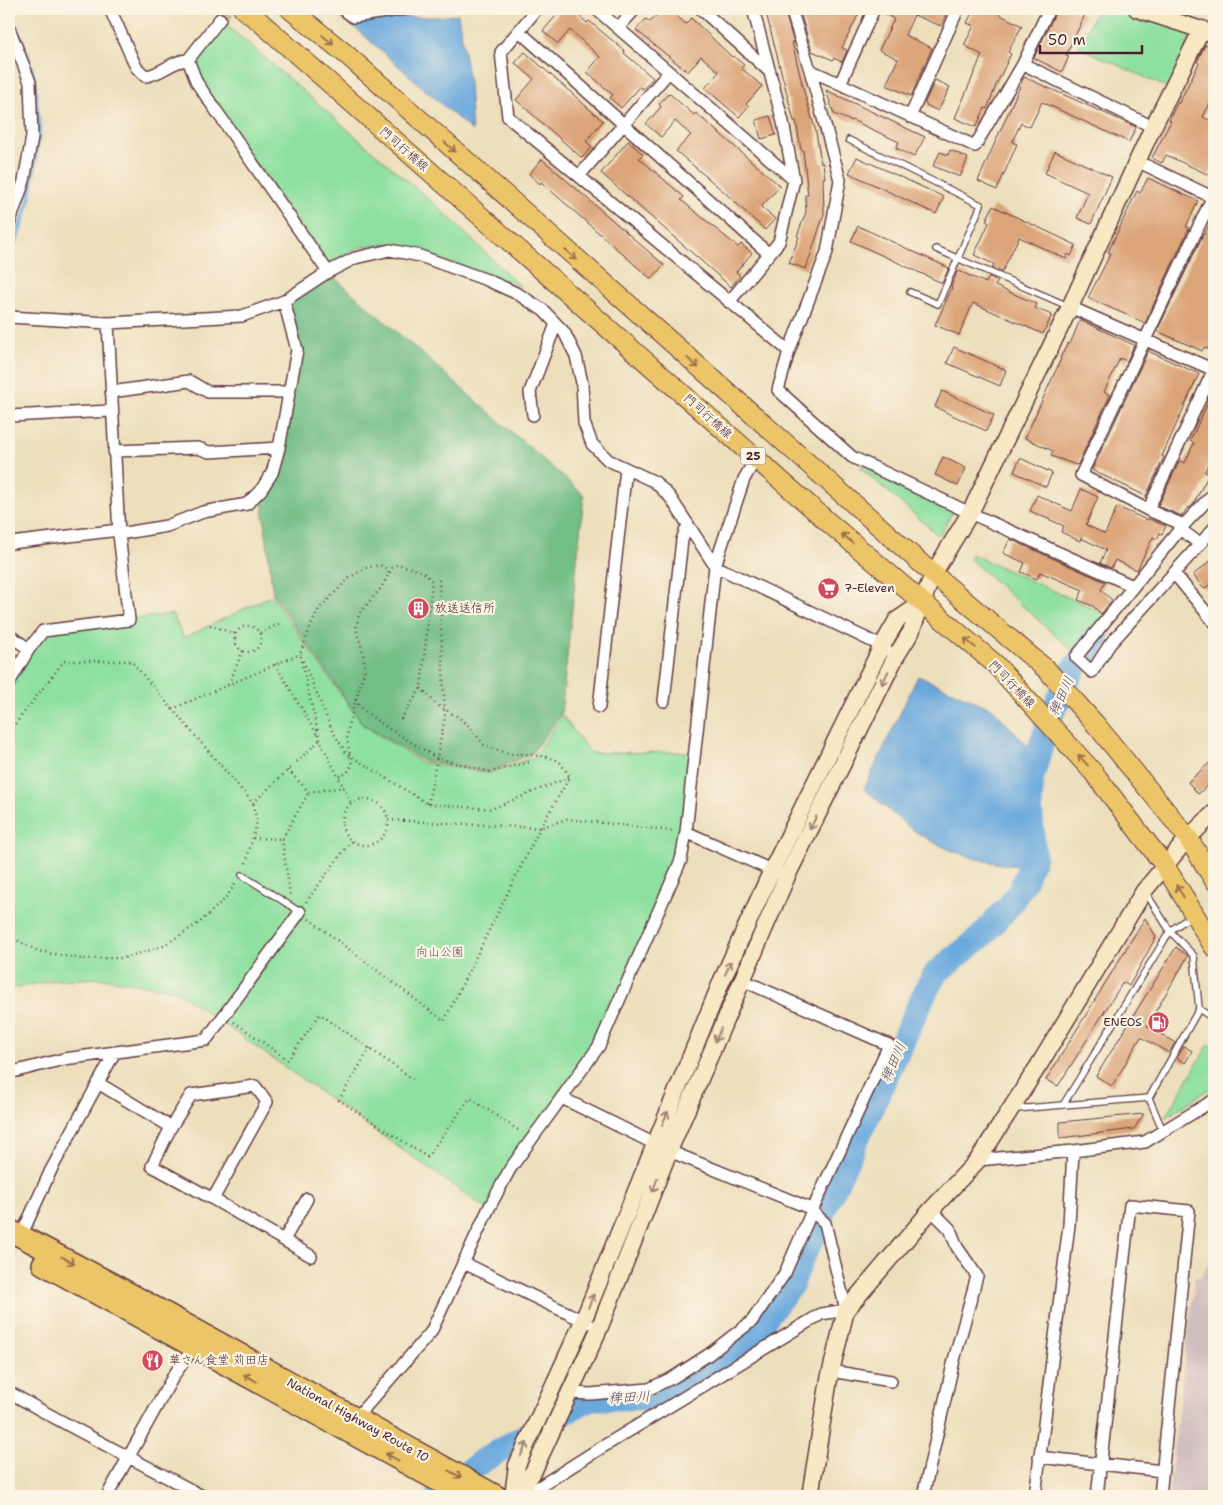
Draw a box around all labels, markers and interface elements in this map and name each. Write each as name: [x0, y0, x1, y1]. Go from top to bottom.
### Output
scale bar: [1040, 22, 1143, 54]
text: 50 m: [1048, 30, 1086, 50]
one-way arrow: [321, 34, 334, 45]
street label: 門司行橋線: [376, 123, 432, 175]
one-way arrow: [443, 141, 456, 153]
one-way arrow: [565, 249, 578, 261]
one-way arrow: [686, 357, 699, 368]
street label: 門司行橋線: [680, 390, 736, 442]
road number: 25: [740, 448, 766, 464]
one-way arrow: [840, 532, 853, 544]
supermarket icon: 7-Eleven: [816, 576, 840, 600]
place label: 7-Eleven: [844, 580, 895, 596]
building icon: 放送送信所: [407, 596, 431, 620]
place label: 放送送信所: [435, 600, 495, 616]
one-way arrow: [964, 638, 977, 649]
street label: 門司行橋線: [985, 657, 1039, 711]
one-way arrow: [880, 670, 890, 685]
water label: 稗田川: [1044, 673, 1078, 719]
one-way arrow: [1077, 754, 1089, 767]
one-way arrow: [808, 815, 817, 830]
one-way arrow: [1174, 884, 1184, 898]
park label: 向山公園: [416, 944, 464, 960]
one-way arrow: [723, 961, 733, 976]
fuel station icon: ENEOS: [1146, 1010, 1170, 1034]
place label: ENEOS: [1103, 1014, 1142, 1030]
one-way arrow: [713, 1027, 723, 1042]
water label: 稗田川: [876, 1039, 910, 1085]
one-way arrow: [661, 1111, 671, 1126]
one-way arrow: [650, 1177, 659, 1192]
one-way arrow: [60, 1256, 74, 1266]
one-way arrow: [586, 1294, 596, 1309]
restaurant icon: 華さん食堂 苅田店: [141, 1348, 165, 1372]
place label: 華さん食堂 苅田店: [169, 1352, 269, 1368]
one-way arrow: [243, 1373, 257, 1383]
street label: National Highway Route 10: [284, 1374, 432, 1466]
water label: 稗田川: [608, 1387, 650, 1407]
one-way arrow: [520, 1442, 530, 1457]
one-way arrow: [384, 1452, 399, 1462]
one-way arrow: [447, 1470, 462, 1479]

